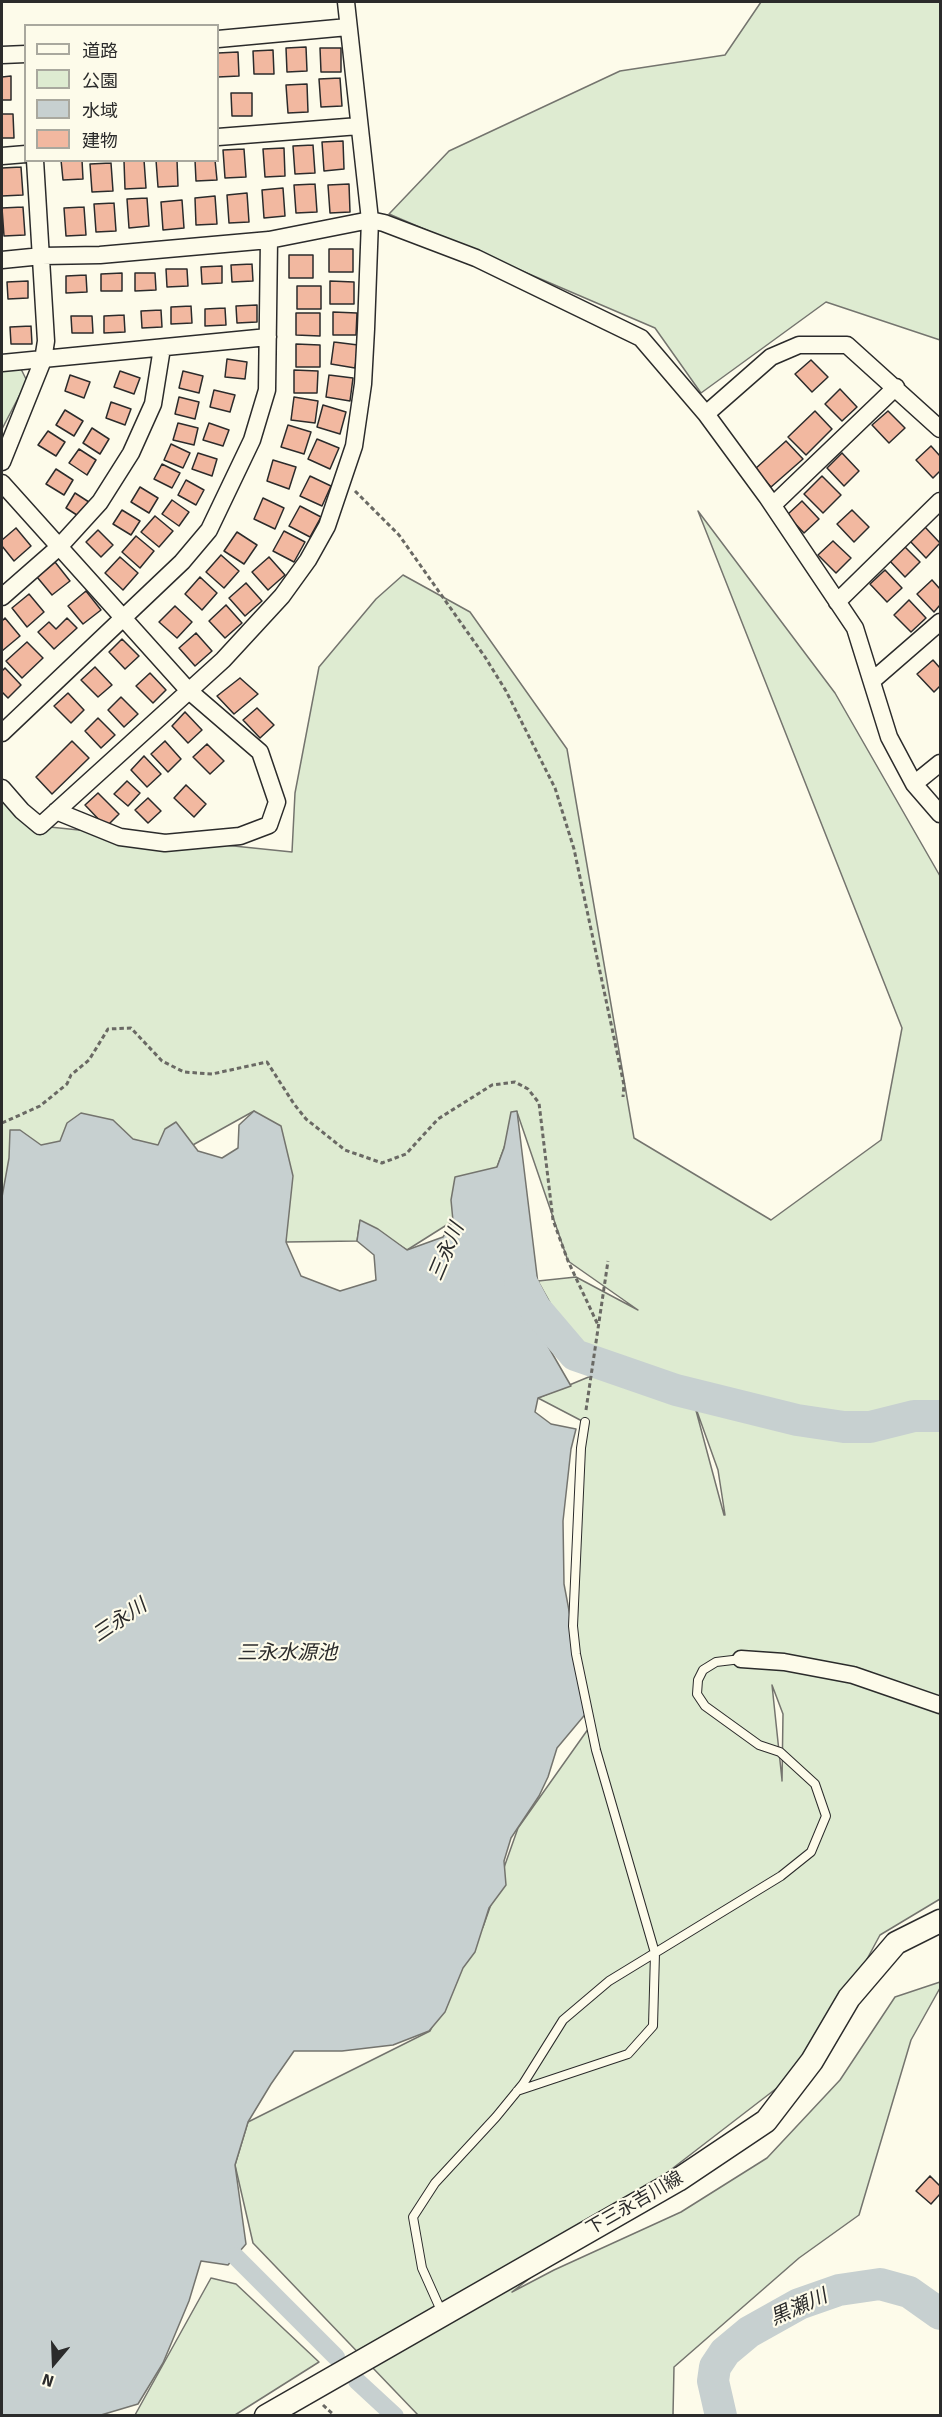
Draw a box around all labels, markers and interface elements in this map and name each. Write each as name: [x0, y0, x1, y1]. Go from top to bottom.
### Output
legend: [24, 24, 219, 162]
text: 道路: [82, 40, 118, 62]
text: 公園: [82, 70, 118, 92]
text: 水域: [82, 100, 118, 122]
text: 建物: [82, 130, 118, 152]
water label: 三永川: [424, 1220, 470, 1284]
water label: 三永川: [88, 1594, 152, 1648]
water label: 三永水源池: [237, 1642, 337, 1666]
street label: 下三永吉川線: [583, 2168, 687, 2240]
water label: 黒瀬川: [767, 2285, 831, 2331]
north arrow: [24, 2333, 84, 2393]
text: N: [40, 2369, 57, 2391]

